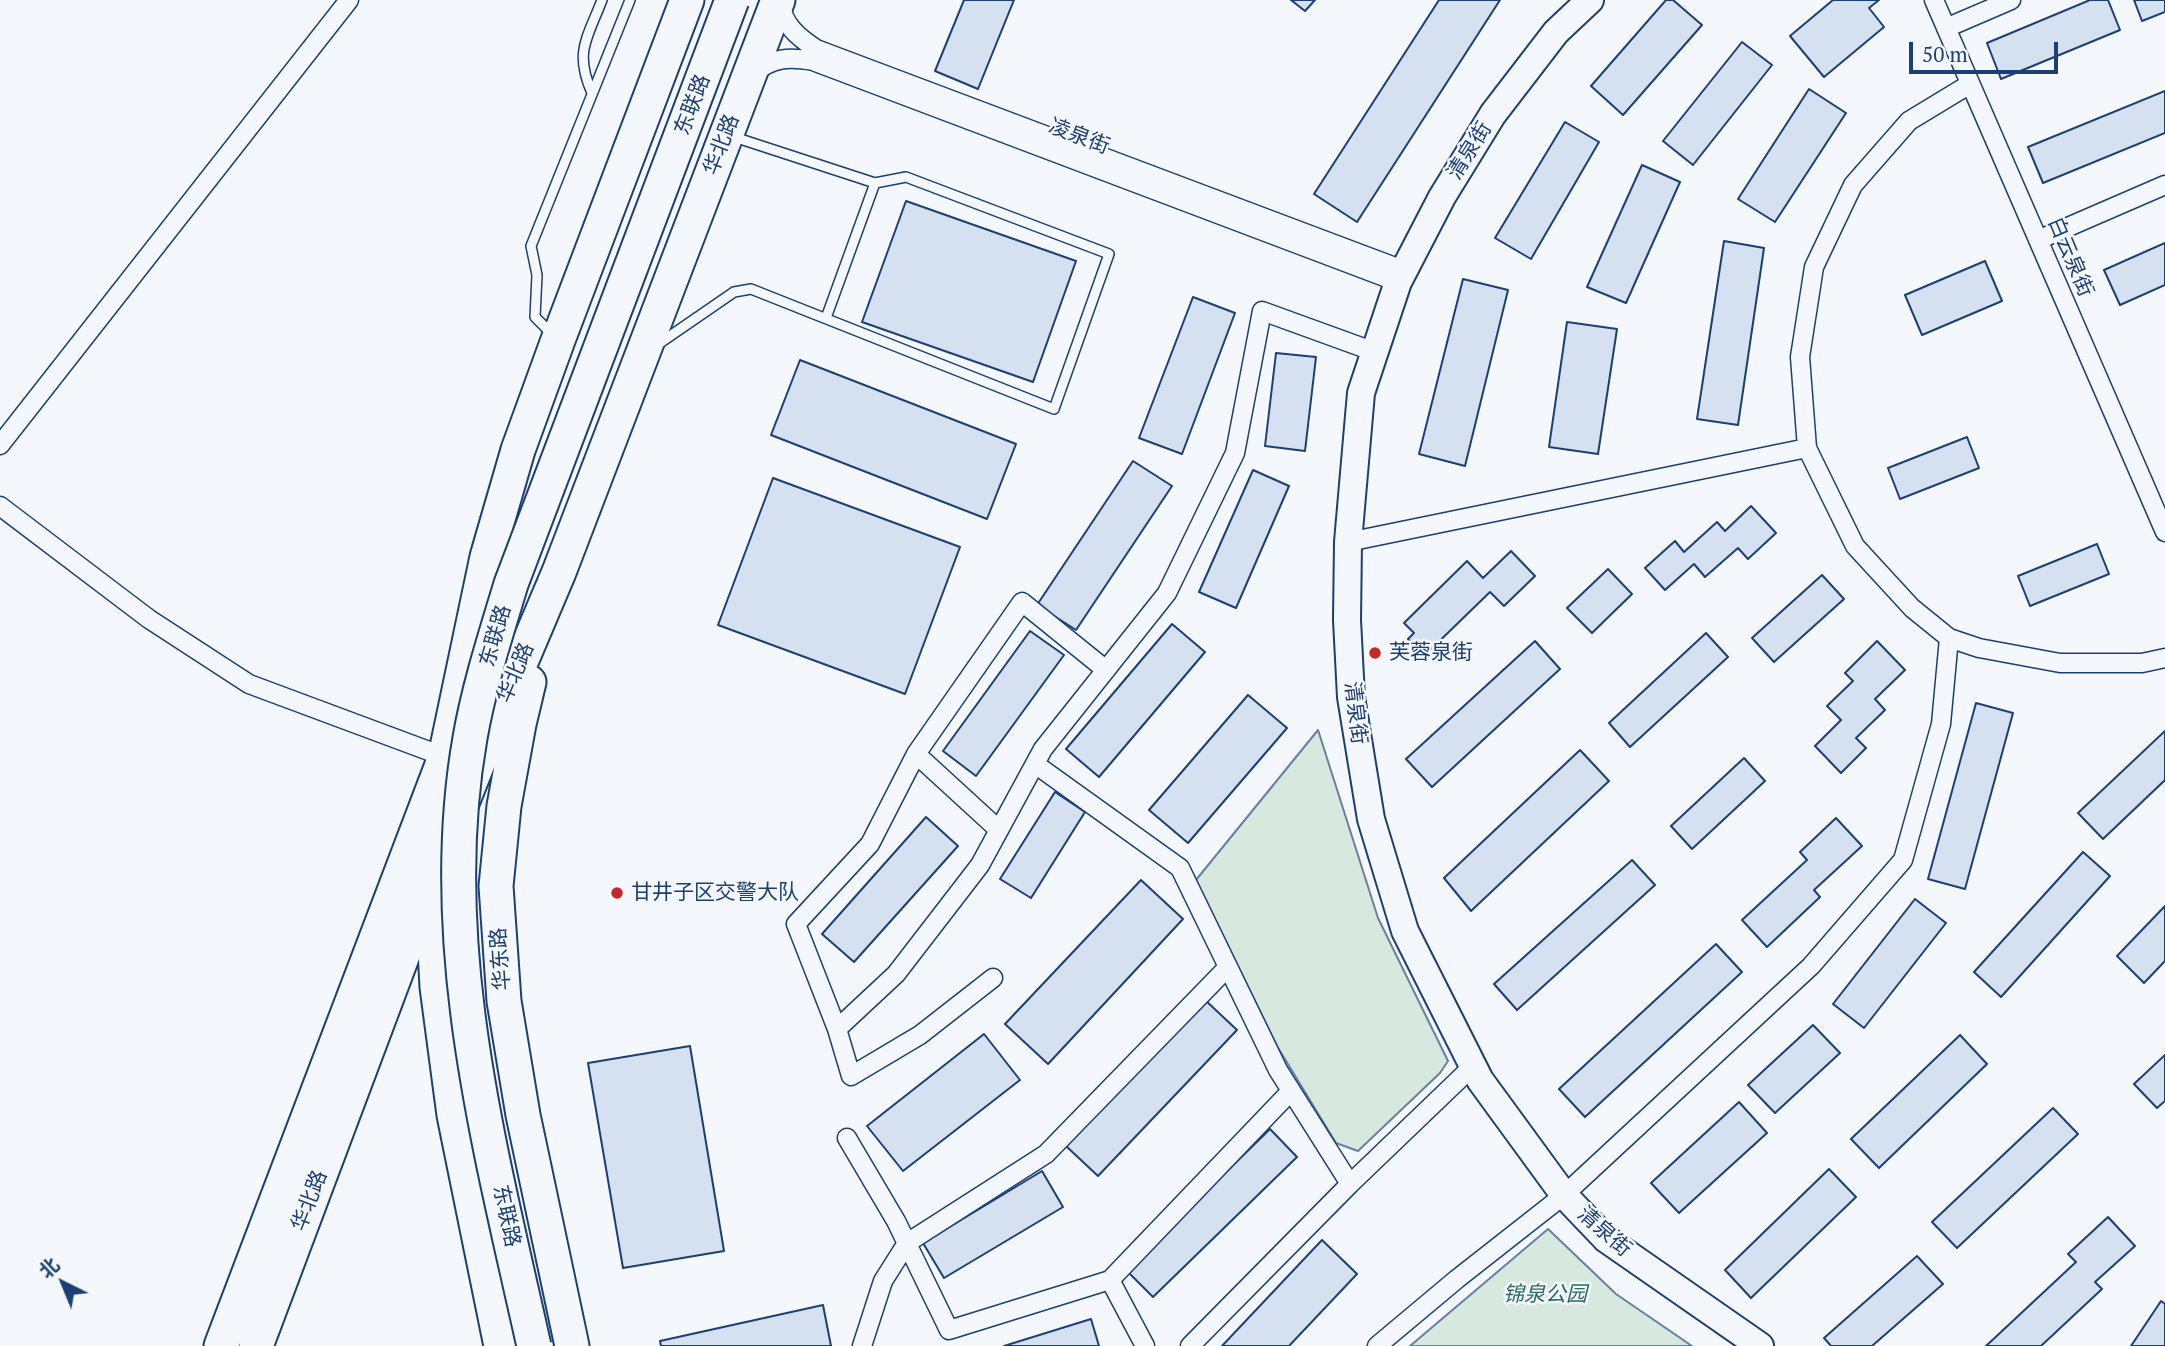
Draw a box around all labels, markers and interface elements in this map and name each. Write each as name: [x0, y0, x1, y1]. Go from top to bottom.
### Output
scale bar: [1913, 28, 2062, 72]
text: 50 m: [1922, 40, 1968, 68]
street label: 东联路: [670, 71, 716, 139]
street label: 华北路: [699, 111, 745, 179]
street label: 凌泉街: [1045, 114, 1113, 160]
street label: 清泉街: [1443, 118, 1497, 184]
street label: 白云泉街: [2042, 213, 2098, 301]
street label: 东联路: [475, 602, 517, 670]
street label: 华北路: [492, 639, 540, 707]
place label: 芙蓉泉街: [1389, 640, 1473, 666]
marker: 芙蓉泉街: [1367, 645, 1383, 661]
street label: 清泉街: [1339, 680, 1371, 746]
place label: 甘井子区交警大队: [631, 880, 799, 906]
marker: 甘井子区交警大队: [609, 885, 625, 901]
street label: 华东路: [486, 927, 516, 991]
street label: 华北路: [287, 1167, 333, 1235]
street label: 东联路: [487, 1183, 525, 1249]
street label: 清泉街: [1572, 1202, 1636, 1262]
north arrow: [28, 1248, 98, 1318]
text: 北: [33, 1252, 64, 1283]
park label: 锦泉公园: [1503, 1282, 1587, 1308]

